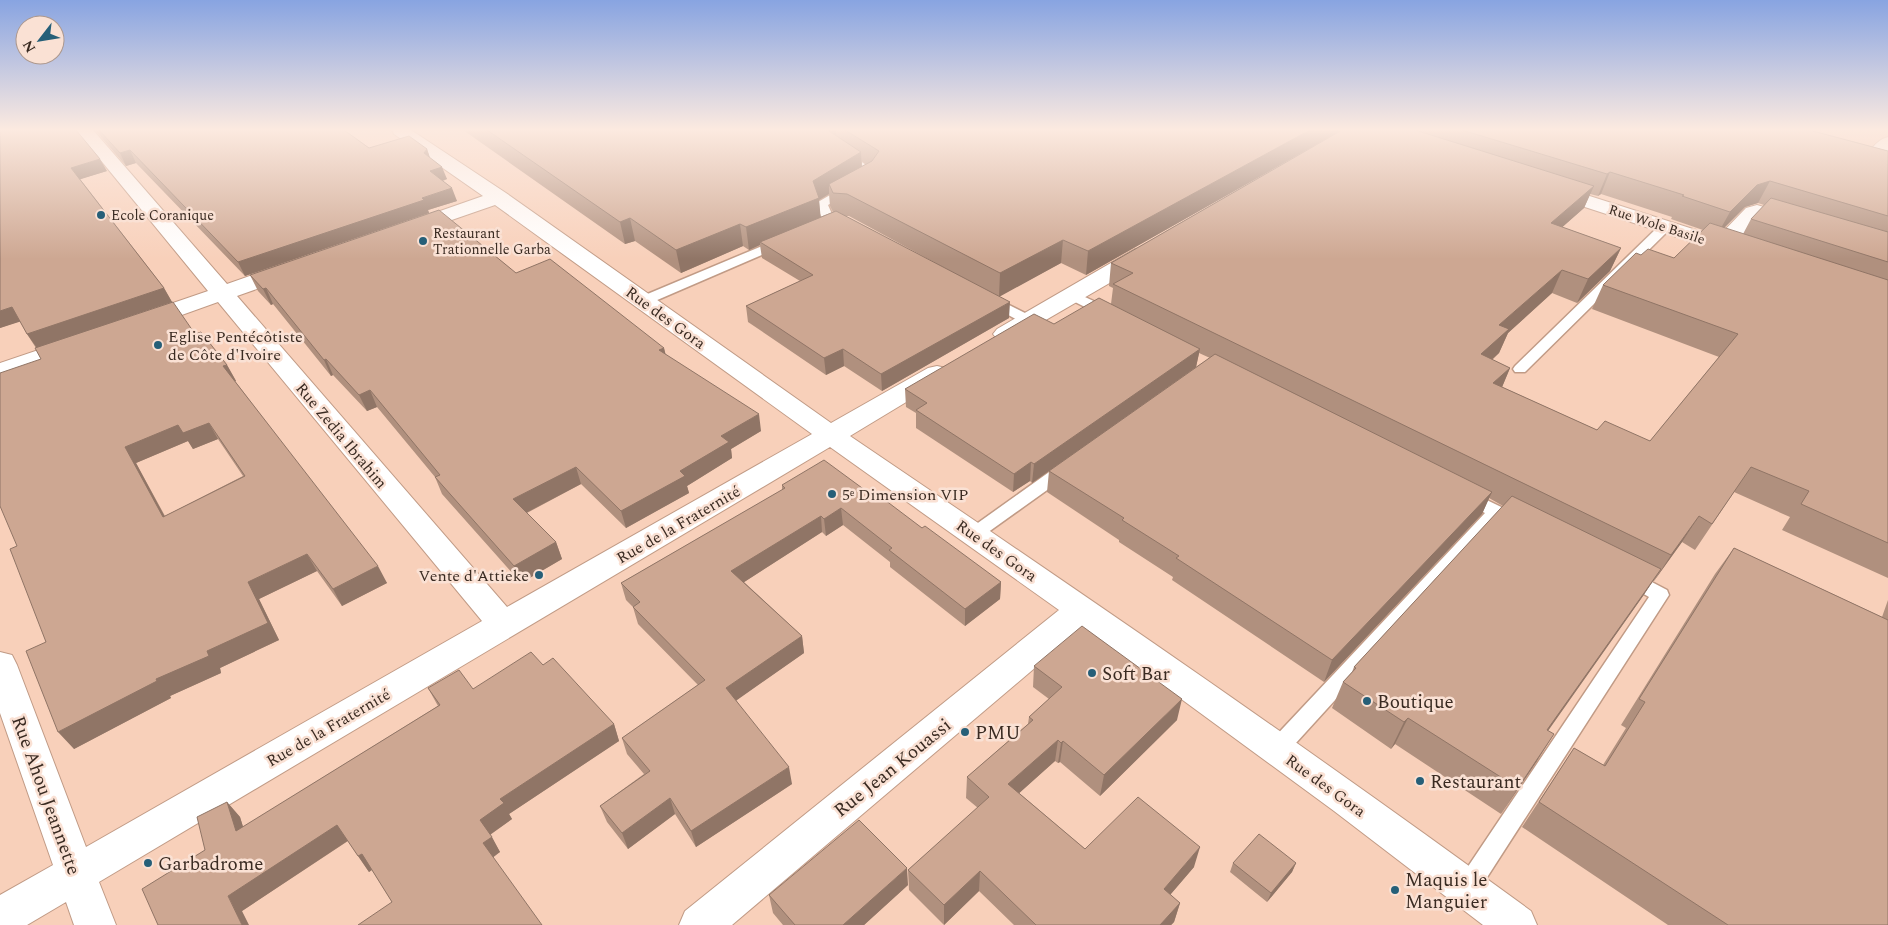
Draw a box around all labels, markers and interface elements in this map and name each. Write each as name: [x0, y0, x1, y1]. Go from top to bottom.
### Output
north arrow: [15, 15, 65, 65]
text: N: [17, 36, 41, 57]
street label: Rue Wole Basile: [1606, 199, 1708, 250]
place label: Ecole Coranique: [111, 205, 214, 226]
marker: Ecole Coranique: [95, 209, 107, 221]
place label: Restaurant Trationnelle Garba: [433, 223, 551, 260]
marker: Restaurant Trationnelle Garba: [417, 235, 429, 247]
street label: Rue des Gora: [620, 280, 711, 355]
place label: Eglise Pentécôtiste de Côte d'Ivoire: [168, 325, 303, 367]
marker: Eglise Pentécôtiste de Côte d'Ivoire: [152, 339, 164, 351]
street label: Rue Zedia Ibrahim: [290, 377, 393, 494]
street label: Rue de la Fraternité: [612, 479, 745, 570]
place label: 5ᵉ Dimension VIP: [842, 483, 969, 507]
marker: 5ᵉ Dimension VIP: [826, 488, 838, 500]
street label: Rue des Gora: [951, 514, 1042, 588]
place label: Vente d'Attieke: [419, 564, 529, 588]
marker: Vente d'Attieke: [533, 569, 545, 581]
place label: Soft Bar: [1102, 660, 1170, 689]
marker: Soft Bar: [1086, 667, 1098, 679]
street label: Rue de la Fraternité: [262, 682, 395, 773]
place label: Boutique: [1377, 688, 1454, 717]
marker: Boutique: [1361, 695, 1373, 707]
street label: Rue Ahou Jeannette: [3, 712, 88, 879]
street label: Rue Jean Kouassi: [828, 712, 958, 825]
place label: PMU: [975, 719, 1021, 748]
marker: PMU: [959, 726, 971, 738]
street label: Rue des Gora: [1280, 748, 1371, 823]
place label: Restaurant: [1430, 768, 1522, 797]
marker: Restaurant: [1414, 775, 1426, 787]
place label: Garbadrome: [158, 850, 263, 879]
marker: Garbadrome: [142, 857, 154, 869]
place label: Maquis le Manguier: [1405, 866, 1488, 917]
marker: Maquis le Manguier: [1389, 884, 1401, 896]

